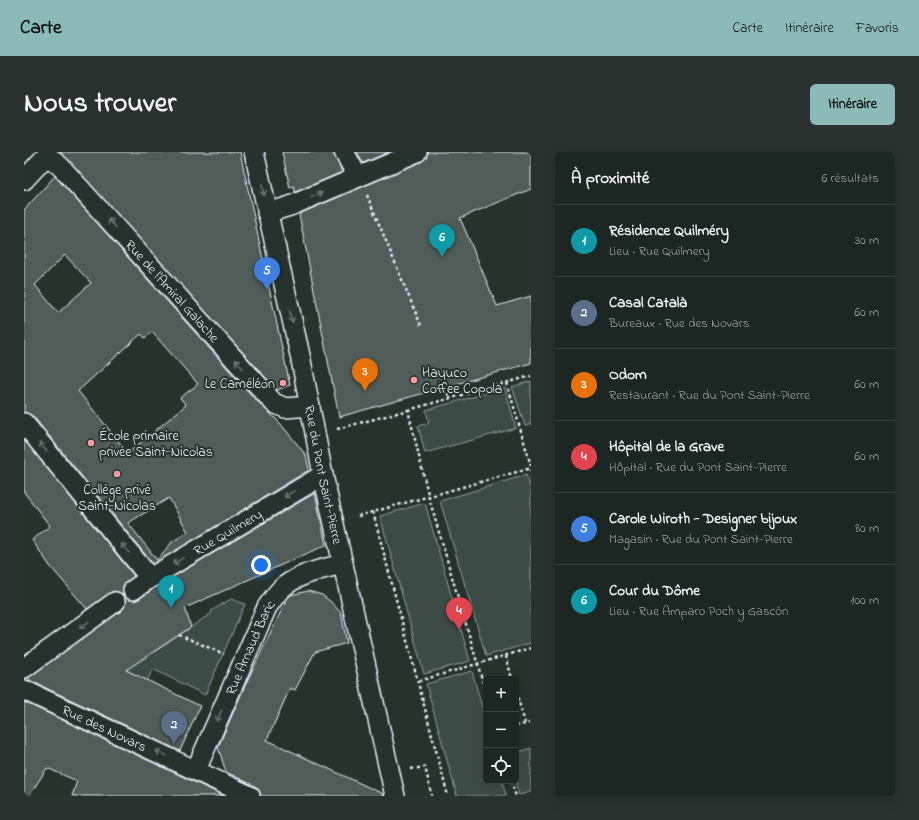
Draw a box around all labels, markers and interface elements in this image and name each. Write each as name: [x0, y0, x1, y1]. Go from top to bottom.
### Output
text: Carte: [20, 15, 61, 42]
text: Carte: [732, 18, 763, 39]
text: Itinéraire: [785, 18, 834, 39]
text: Favoris: [856, 18, 899, 39]
text: Nous trouver: [24, 84, 176, 125]
button: Itinéraire: [810, 84, 895, 125]
text: À proximité: [571, 166, 649, 191]
text: 6 résultats: [822, 169, 879, 188]
one-way arrow: [259, 183, 267, 196]
one-way arrow: [311, 190, 323, 198]
one-way arrow: [108, 219, 117, 229]
text: Résidence Quilméry: [609, 220, 729, 242]
pin: 6: [429, 224, 455, 257]
text: 1: [582, 231, 586, 250]
text: 30 m: [855, 231, 879, 250]
street label: Rue de l'Amiral Galache: [119, 236, 224, 348]
text: Lieu · Rue Quilmery: [609, 242, 710, 261]
pin: 5: [254, 257, 280, 290]
text: Casal Català: [609, 292, 687, 314]
text: 2: [581, 303, 587, 322]
text: 60 m: [854, 303, 879, 322]
one-way arrow: [288, 310, 296, 323]
text: Bureaux · Rue des Novars: [609, 314, 749, 333]
pin: 3: [352, 358, 378, 391]
one-way arrow: [234, 359, 244, 369]
place label: Hayuco Coffee Copola: [422, 363, 502, 400]
text: Odom: [609, 364, 647, 386]
place label: Le Caméléon: [205, 374, 275, 395]
marker: Hayuco Coffee Copola: [409, 375, 419, 385]
text: 3: [581, 375, 587, 394]
text: 60 m: [854, 375, 879, 394]
marker: Le Caméléon: [278, 378, 288, 388]
text: Restaurant · Rue du Pont Saint-Pierre: [609, 386, 810, 405]
street label: Rue du Pont Saint-Pierre: [298, 403, 347, 547]
place label: École primaire privée Saint-Nicolas: [99, 426, 213, 463]
text: Hôpital de la Grave: [609, 436, 724, 458]
marker: École primaire privée Saint-Nicolas: [86, 438, 96, 448]
one-way arrow: [39, 441, 48, 452]
text: 4: [581, 447, 587, 466]
text: 60 m: [854, 447, 879, 466]
text: Hôpital · Rue du Pont Saint-Pierre: [609, 458, 787, 477]
marker: Collège privé Saint-Nicolas: [112, 469, 122, 479]
place label: Collège privé Saint-Nicolas: [78, 480, 156, 517]
one-way arrow: [283, 490, 295, 498]
street label: Rue Quilmery: [190, 504, 267, 562]
text: Carole Wiroth - Designer bijoux: [609, 508, 797, 530]
text: 5: [580, 519, 588, 538]
text: 80 m: [855, 519, 879, 538]
text: Magasin · Rue du Pont Saint-Pierre: [609, 530, 793, 549]
one-way arrow: [121, 542, 129, 553]
your location: [251, 555, 271, 575]
one-way arrow: [173, 557, 184, 565]
pin: 1: [158, 575, 184, 608]
text: Cour du Dôme: [609, 580, 700, 602]
text: 6: [581, 591, 587, 610]
text: 100 m: [850, 591, 879, 610]
street label: Rue Arnaud Baric: [221, 595, 281, 699]
pin: 4: [446, 597, 472, 630]
text: Lieu · Rue Amparo Poch y Gascón: [609, 602, 788, 621]
one-way arrow: [78, 621, 89, 629]
map controls: [483, 676, 519, 784]
button: +: [483, 676, 519, 712]
street label: Rue des Novars: [58, 700, 150, 758]
one-way arrow: [215, 710, 222, 722]
pin: 2: [161, 711, 187, 744]
button: −: [483, 712, 519, 748]
button: locate: [483, 748, 519, 784]
one-way arrow: [155, 749, 167, 756]

